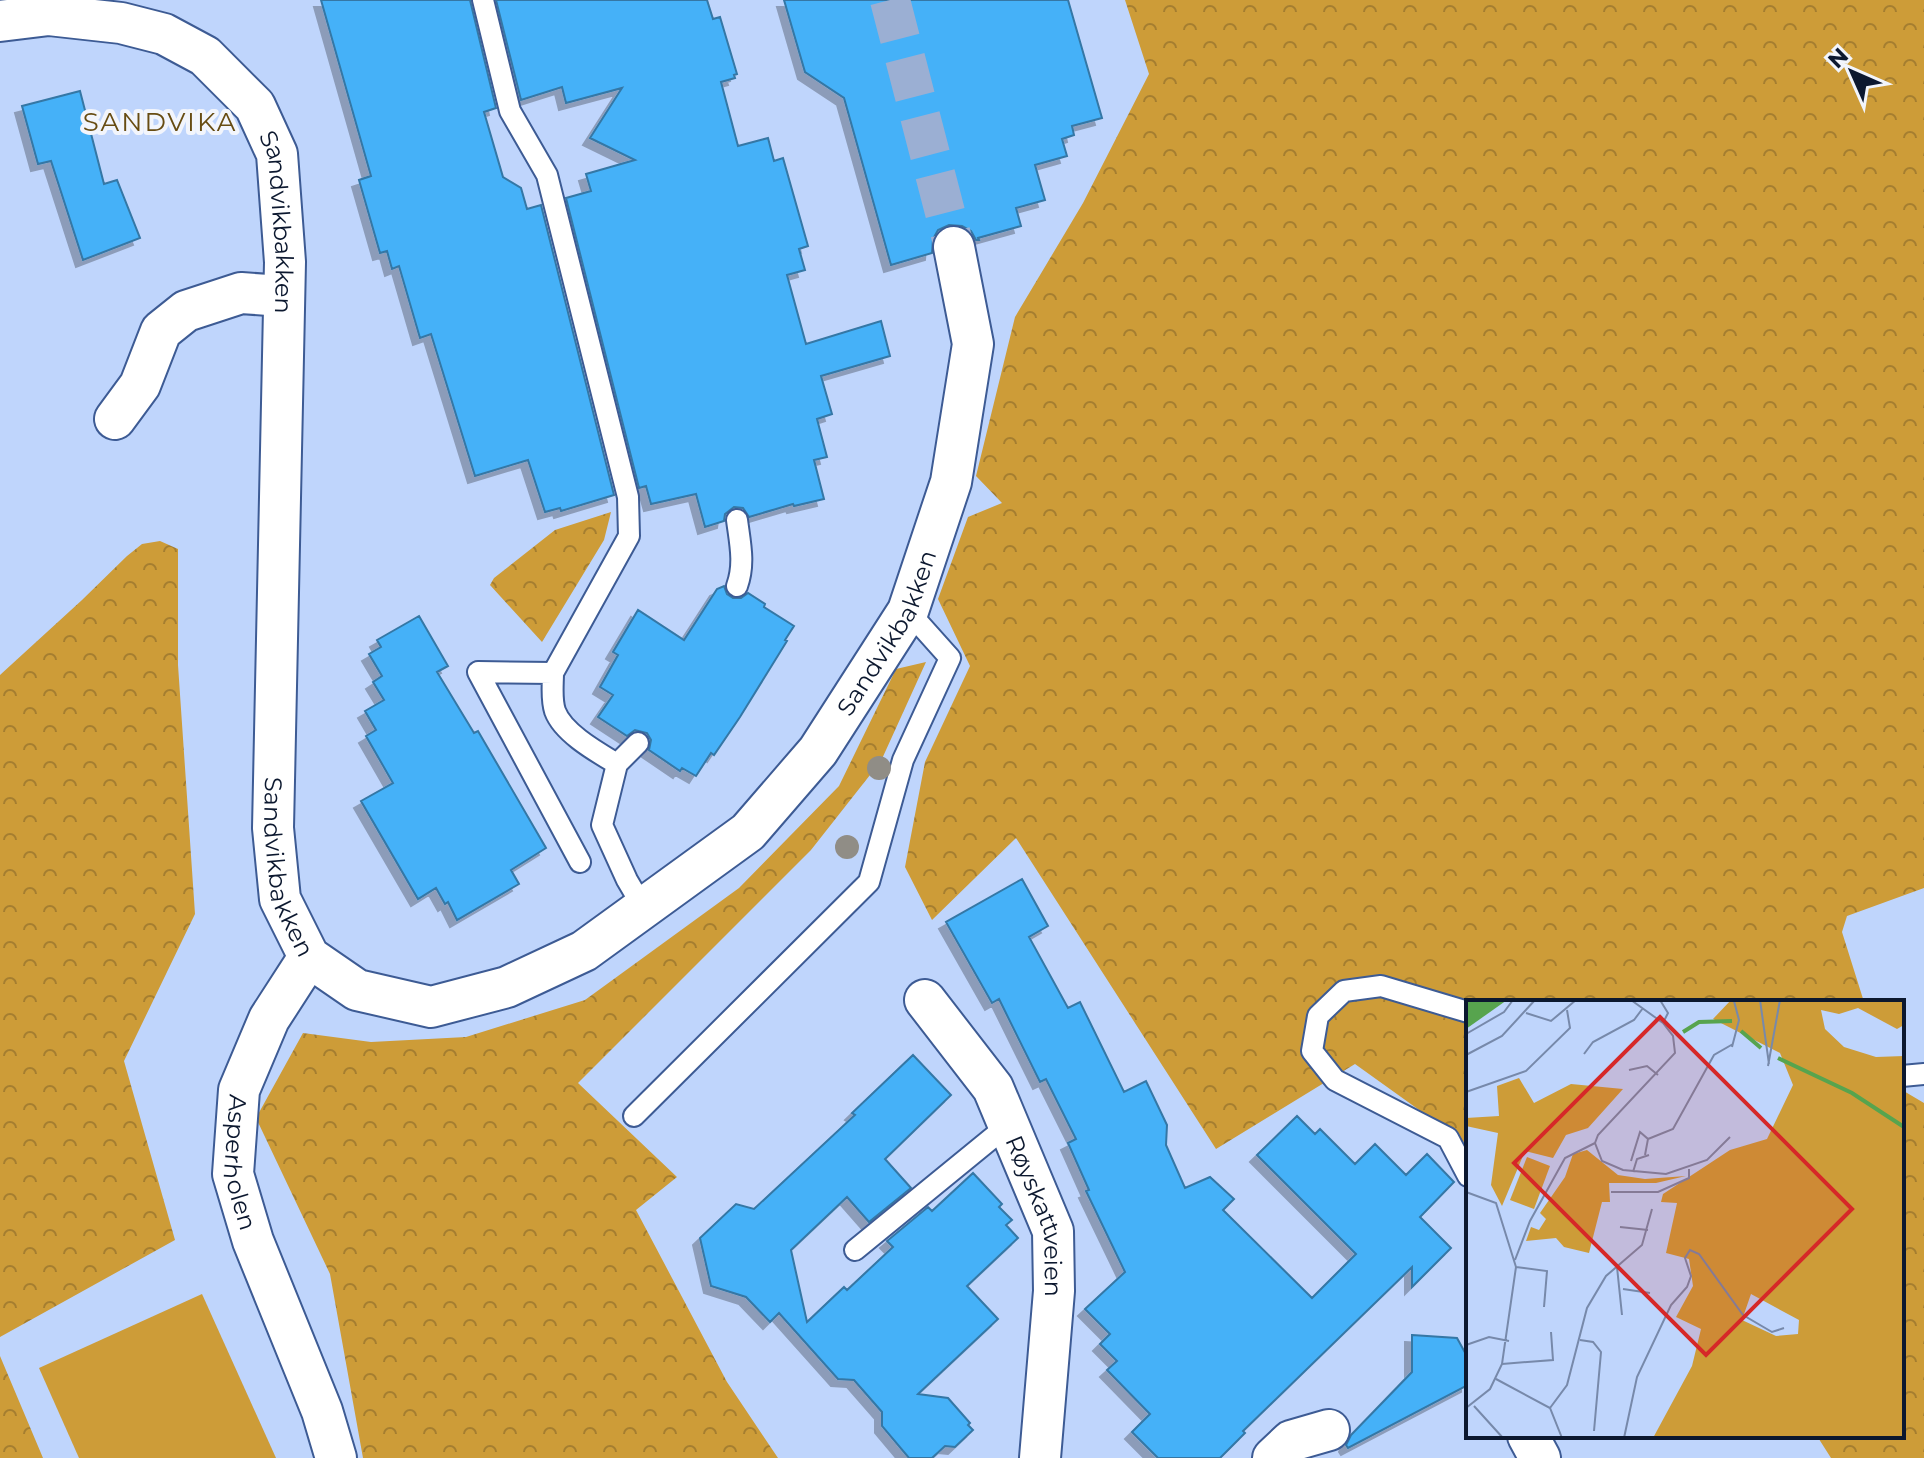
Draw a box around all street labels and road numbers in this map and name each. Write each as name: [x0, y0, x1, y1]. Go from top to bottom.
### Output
street label: Sandvikbakken: [254, 126, 300, 314]
street label: Sandvikbakken: [830, 546, 942, 721]
street label: Sandvikbakken: [258, 777, 321, 961]
street label: Asperholen: [218, 1093, 263, 1233]
street label: Røyskattveien: [1000, 1131, 1069, 1297]

